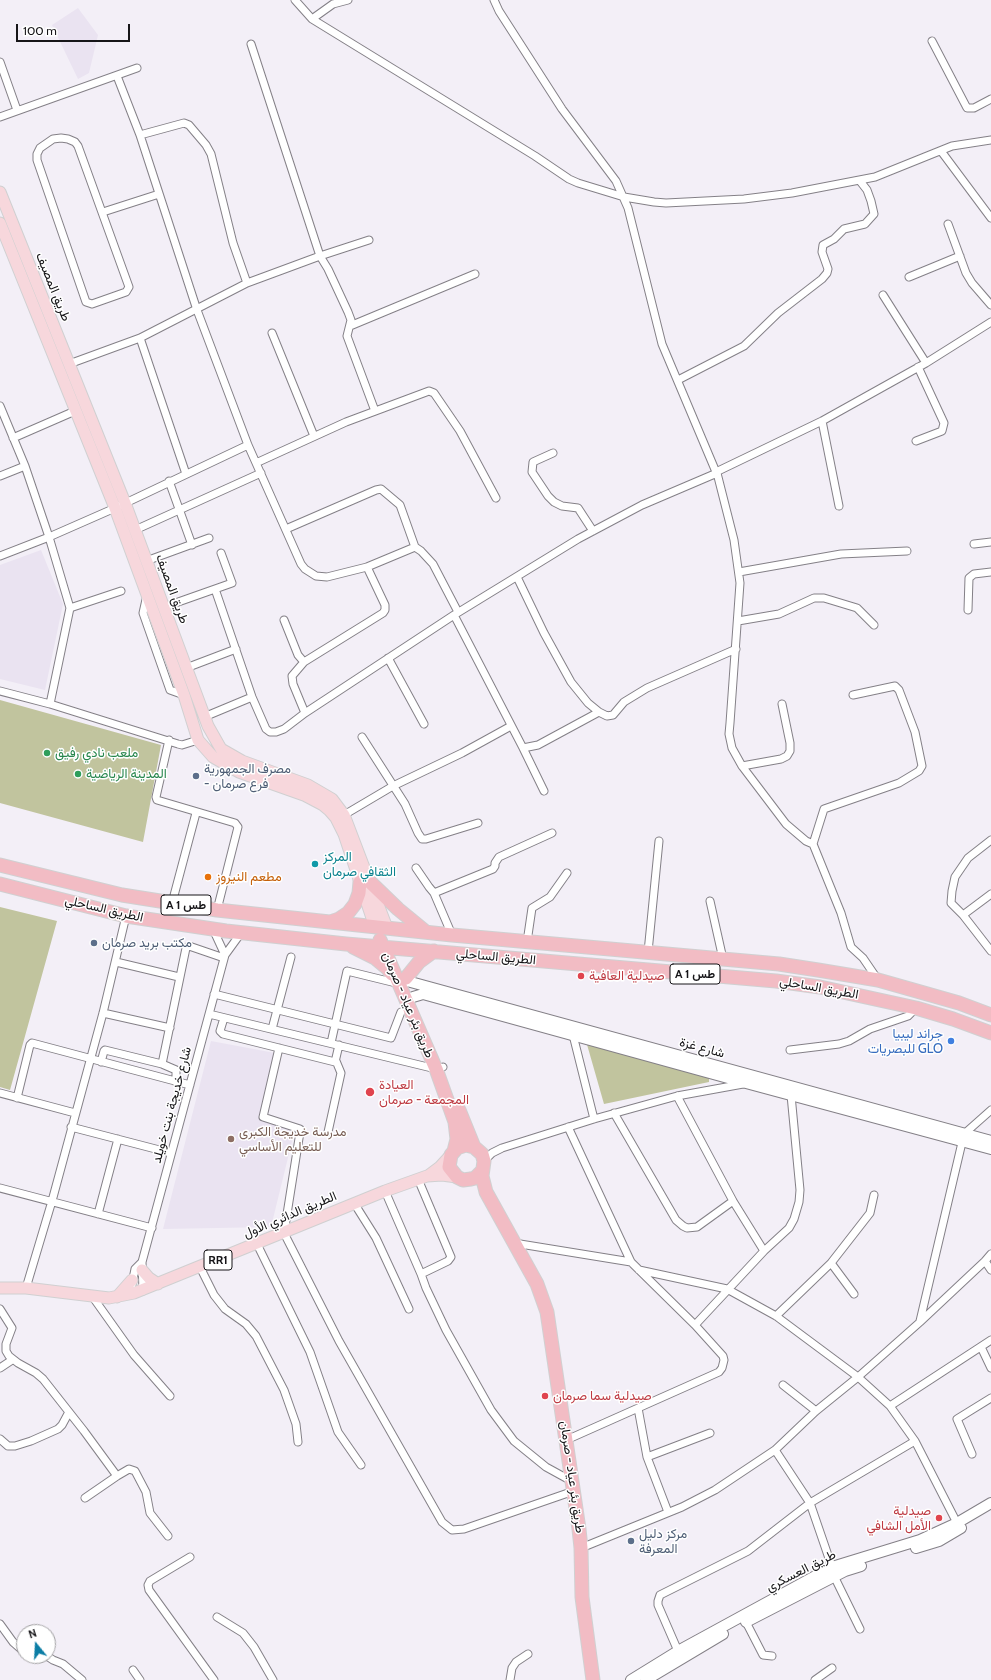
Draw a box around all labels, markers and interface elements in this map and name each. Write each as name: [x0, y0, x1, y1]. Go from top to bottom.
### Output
scale bar: [18, 16, 132, 42]
text: 100 m: [23, 23, 57, 38]
street label: طريق المصيف: [32, 250, 74, 324]
street label: طريق المصيف: [152, 552, 192, 626]
place label: ملعب نادي رفيق: [55, 745, 138, 761]
marker: ملعب نادي رفيق: [42, 748, 52, 758]
place label: مصرف الجمهورية - فرع صرمان: [204, 761, 291, 792]
place label: المدينة الرياضية: [86, 766, 167, 782]
marker: المدينة الرياضية: [73, 769, 83, 779]
marker: مصرف الجمهورية - فرع صرمان: [191, 771, 201, 781]
place label: المركز الثقافي صرمان: [323, 849, 396, 880]
marker: المركز الثقافي صرمان: [310, 859, 320, 869]
place label: مطعم النيروز: [216, 869, 282, 885]
marker: مطعم النيروز: [203, 872, 213, 882]
street label: الطريق الساحلي: [63, 892, 145, 926]
road number: A 1 طس: [161, 895, 211, 915]
place label: مكتب بريد صرمان: [102, 935, 192, 951]
marker: مكتب بريد صرمان: [89, 938, 99, 948]
street label: الطريق الساحلي: [455, 946, 537, 968]
street label: طريق بئر عياد - صرمان: [379, 950, 437, 1060]
road number: A 1 طس: [670, 964, 720, 984]
place label: صيدلية العافية: [589, 968, 665, 984]
marker: صيدلية العافية: [576, 971, 586, 981]
street label: الطريق الساحلي: [778, 973, 860, 1003]
place label: جراند ليبيا للبصريات GLO: [868, 1026, 943, 1057]
street label: شارع غزة: [678, 1035, 726, 1061]
marker: جراند ليبيا للبصريات GLO: [946, 1036, 956, 1046]
street label: شارع خديجة بنت خويلد: [149, 1045, 195, 1165]
place label: العيادة المجمعة - صرمان: [379, 1077, 469, 1108]
marker: العيادة المجمعة - صرمان: [364, 1086, 376, 1098]
place label: مدرسة خديجة الكبرى للتعليم الأساسي: [239, 1124, 346, 1155]
marker: مدرسة خديجة الكبرى للتعليم الأساسي: [226, 1134, 236, 1144]
street label: الطريق الدائري الأول: [241, 1188, 339, 1242]
road number: RR1: [204, 1250, 232, 1270]
place label: صيدلية سما صرمان: [553, 1388, 652, 1404]
marker: صيدلية سما صرمان: [540, 1391, 550, 1401]
street label: طريق بئر عياد - صرمان: [556, 1420, 588, 1534]
place label: صيدلية الأمل الشافي: [867, 1503, 931, 1534]
marker: صيدلية الأمل الشافي: [934, 1513, 944, 1523]
place label: مركز دليل المعرفة: [639, 1526, 687, 1557]
marker: مركز دليل المعرفة: [626, 1536, 636, 1546]
street label: طريق العسكري: [763, 1547, 839, 1595]
north arrow: [16, 1624, 56, 1664]
text: N: [27, 1626, 38, 1641]

